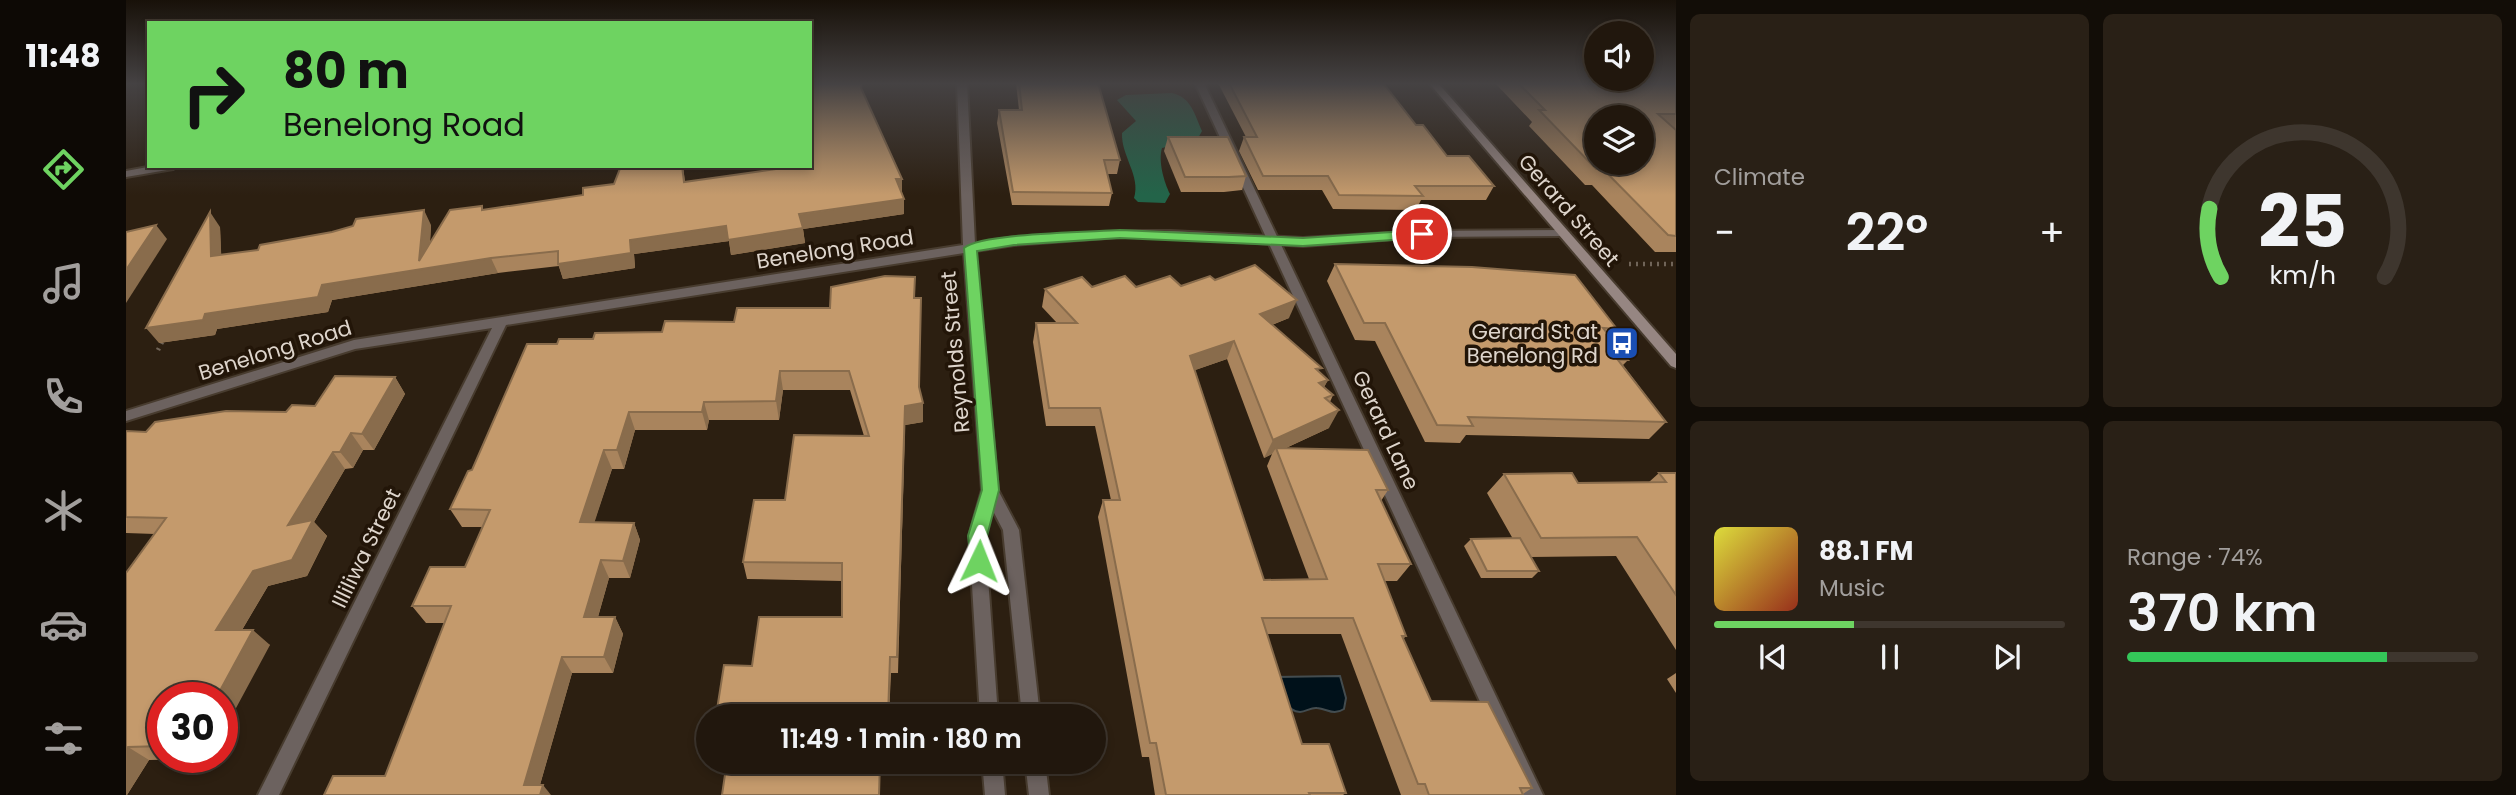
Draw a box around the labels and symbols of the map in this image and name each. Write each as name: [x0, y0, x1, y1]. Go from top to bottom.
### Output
street label: Gerard Street: [1512, 147, 1626, 273]
pin: [1392, 204, 1452, 264]
street label: Benelong Road: [754, 222, 916, 276]
street label: Reynolds Street: [933, 270, 977, 434]
street label: Benelong Road: [195, 313, 355, 387]
place label: Gerard St at Benelong Rd: [1467, 317, 1598, 370]
bus stop icon: Gerard St at Benelong Rd: [1603, 324, 1641, 362]
street label: Gerard Lane: [1346, 366, 1426, 494]
street label: Illiliwa Street: [325, 483, 407, 613]
position arrow: [942, 524, 1016, 598]
speed limit sign: 30: [147, 682, 238, 773]

